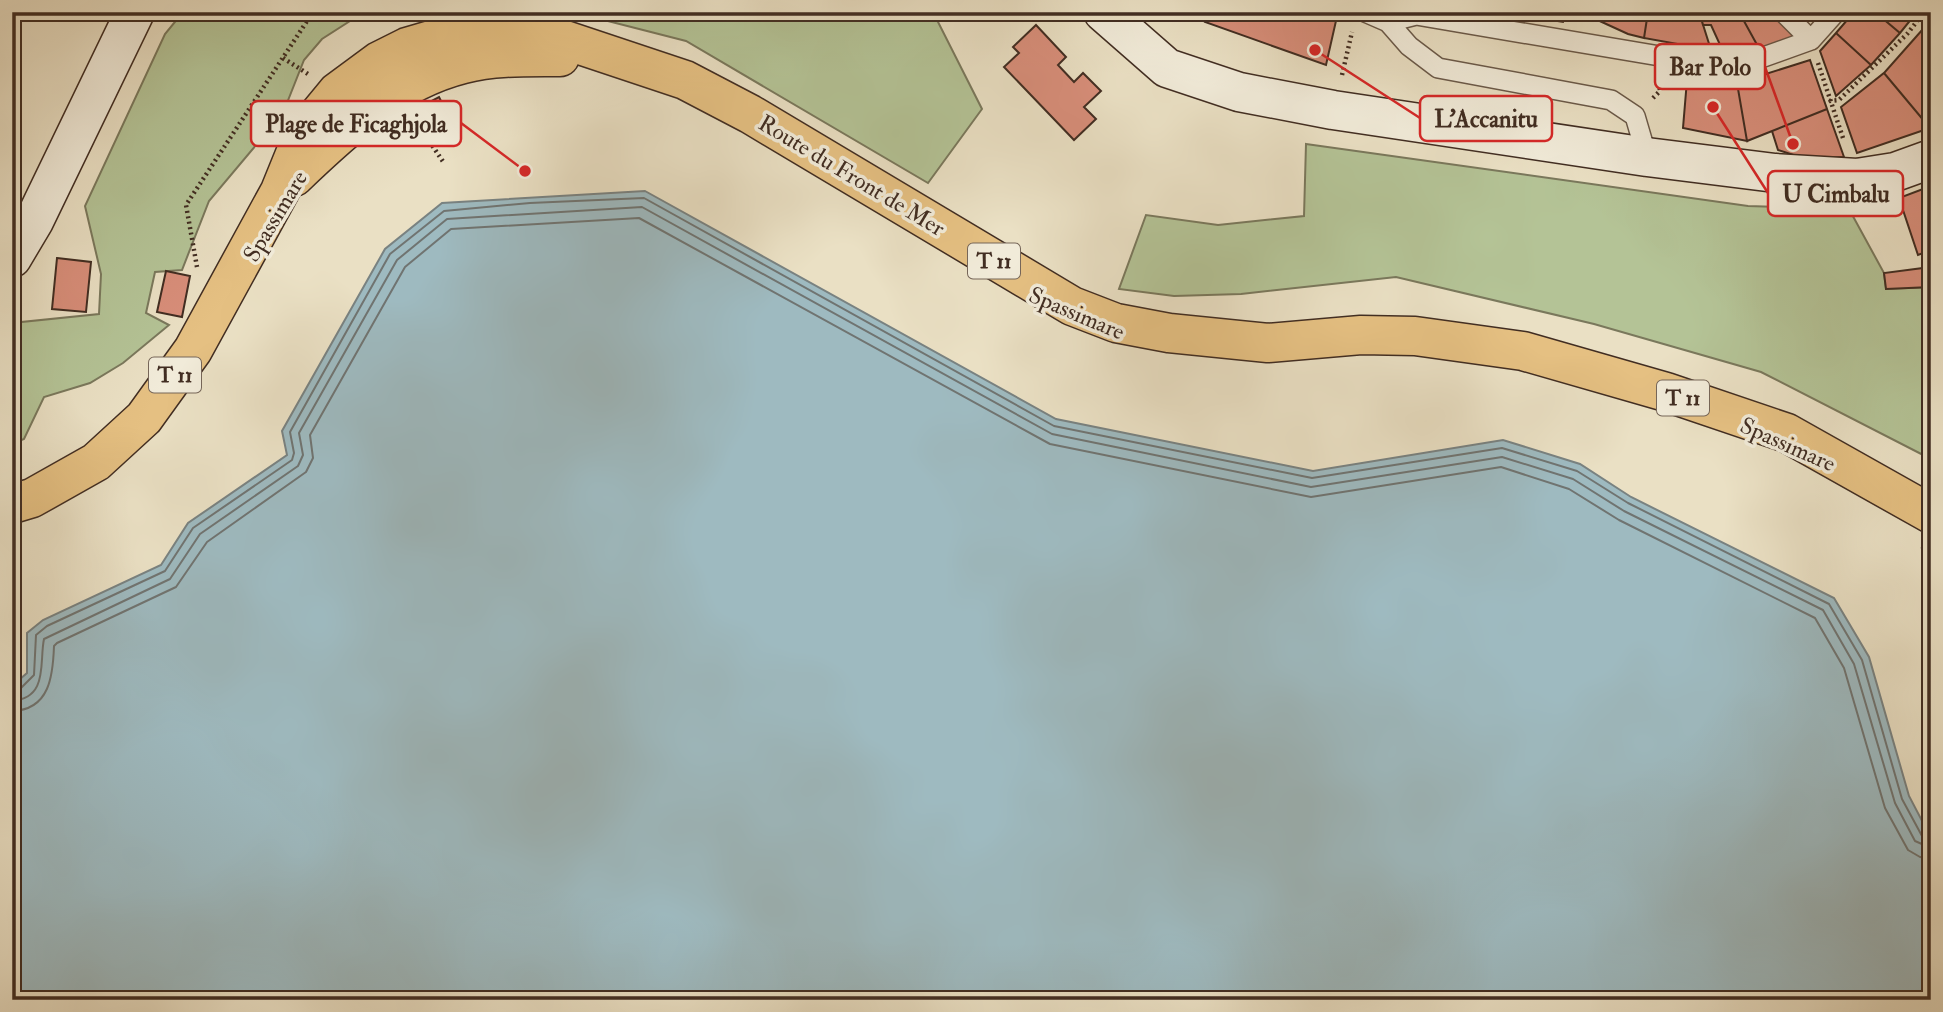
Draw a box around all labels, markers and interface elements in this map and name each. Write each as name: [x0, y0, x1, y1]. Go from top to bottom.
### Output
callout: Bar Polo: [1655, 44, 1765, 89]
text: Bar Polo: [1669, 52, 1751, 83]
callout: L'Accanitu: [1420, 96, 1552, 141]
callout: Plage de Ficaghjola: [251, 101, 461, 146]
text: L'Accanitu: [1434, 104, 1538, 135]
street label: Route du Front de Mer: [753, 108, 951, 243]
text: Plage de Ficaghjola: [265, 109, 448, 140]
street label: Spassimare: [237, 165, 315, 268]
callout: U Cimbalu: [1768, 171, 1903, 216]
text: U Cimbalu: [1782, 179, 1890, 210]
road number: T 11: [968, 244, 1020, 278]
street label: Spassimare: [1024, 280, 1129, 348]
road number: T 11: [149, 358, 201, 392]
road number: T 11: [1657, 380, 1709, 416]
street label: Spassimare: [1735, 411, 1840, 479]

